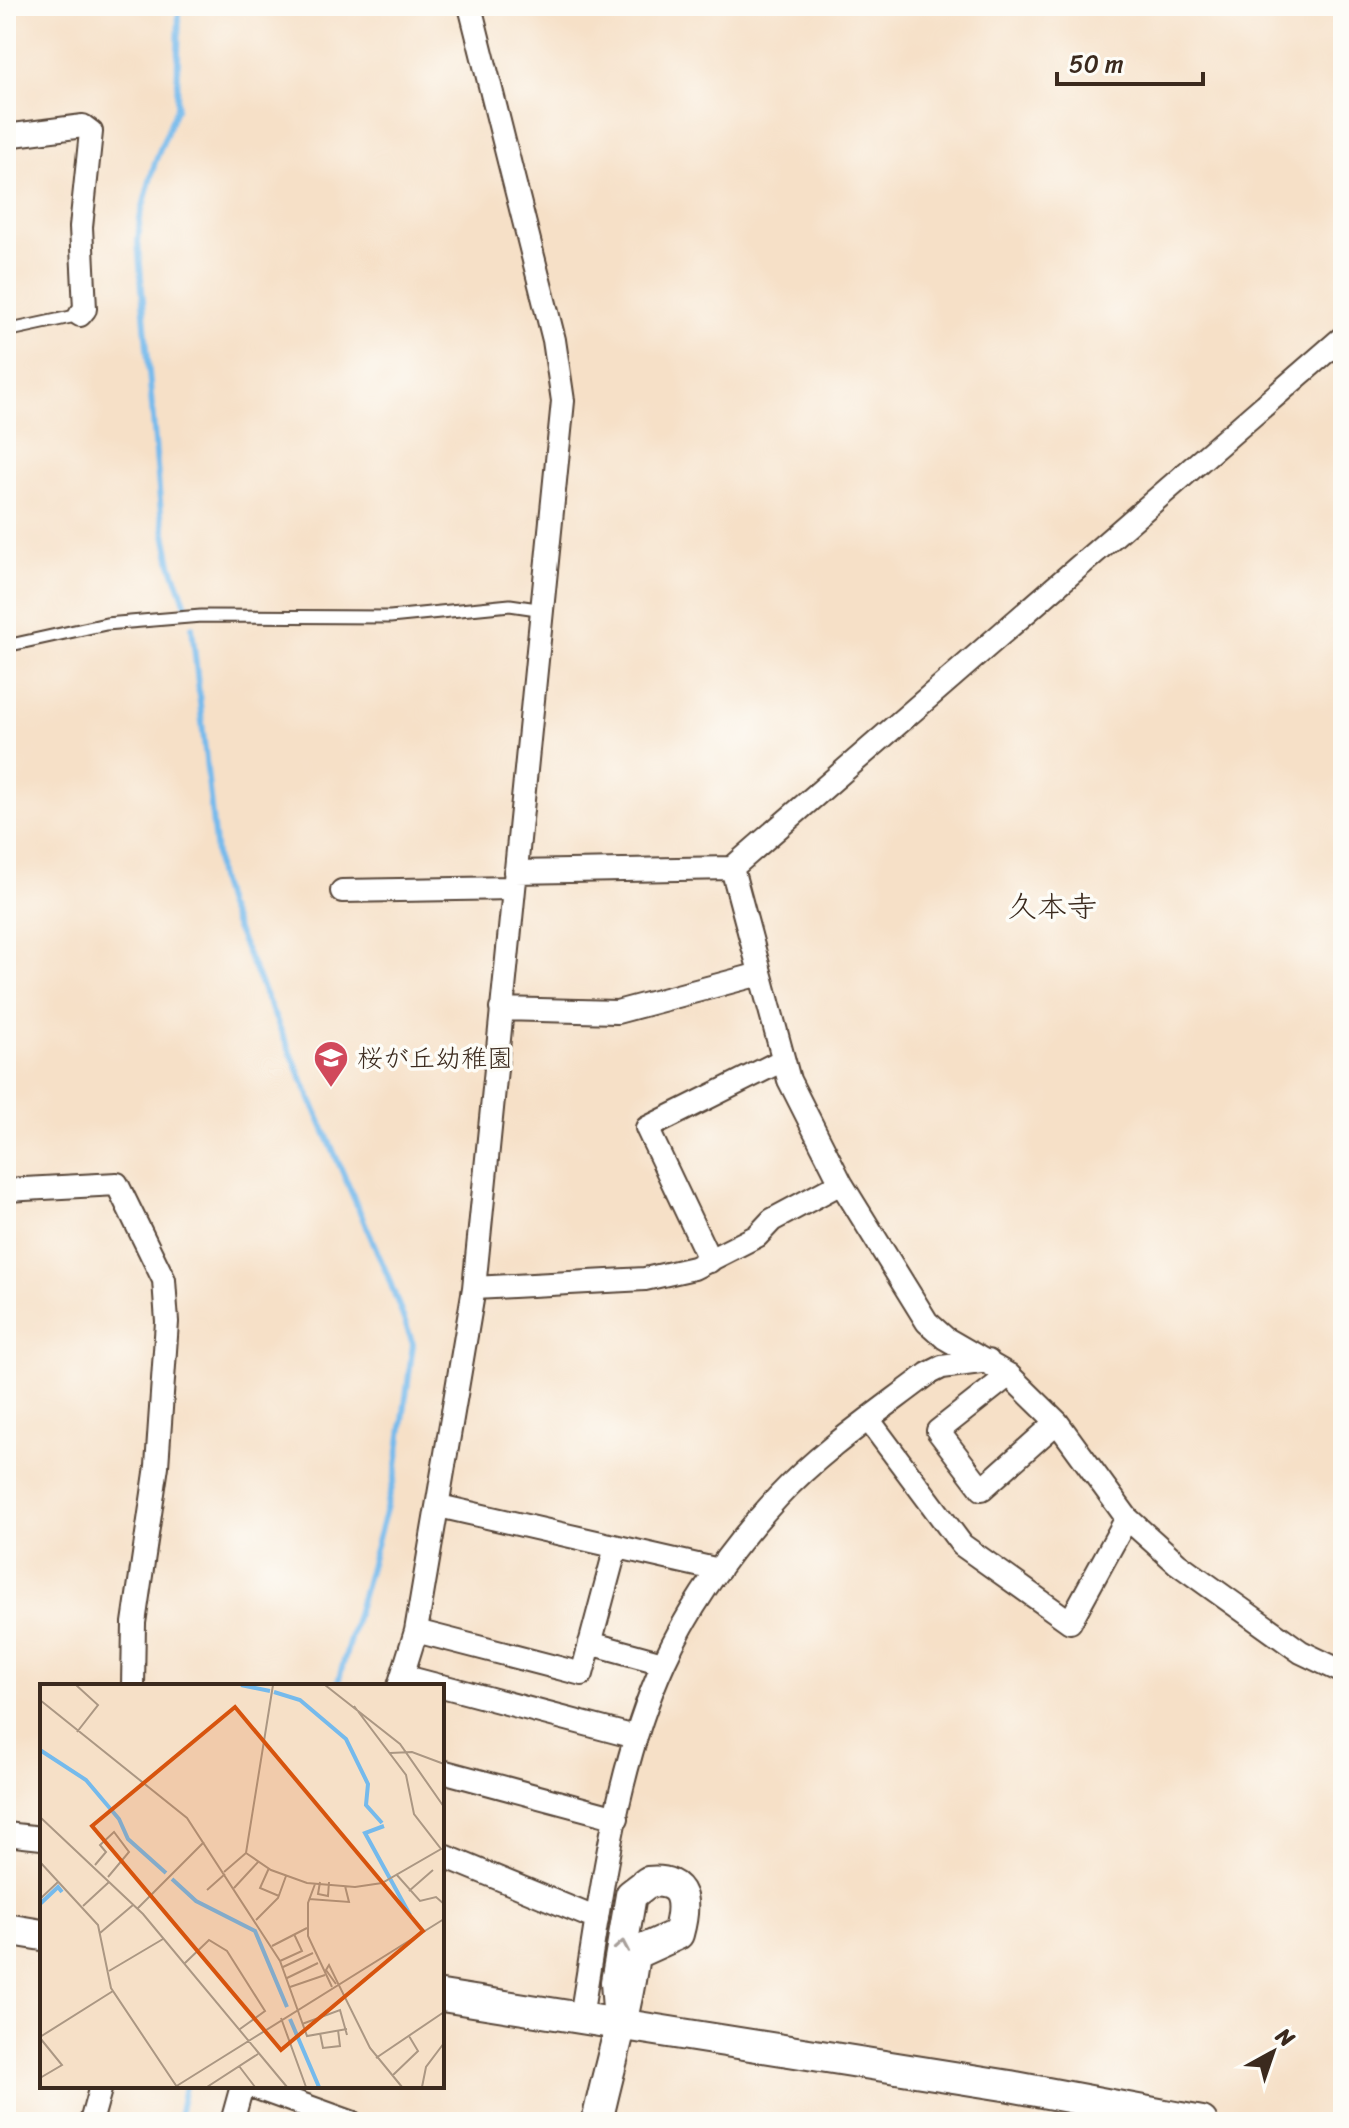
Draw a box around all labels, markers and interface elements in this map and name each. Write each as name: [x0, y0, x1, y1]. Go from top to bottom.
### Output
scale bar: [1057, 36, 1203, 86]
text: 50 m: [1069, 43, 1124, 85]
district label: 久本寺: [1007, 880, 1097, 934]
place label: 桜が丘幼稚園: [357, 1035, 513, 1081]
school or university icon: 桜が丘幼稚園: [312, 1039, 350, 1089]
inset map: [40, 1684, 444, 2088]
one-way arrow: [613, 1939, 630, 1953]
north arrow: [1233, 2012, 1313, 2092]
text: N: [1266, 2017, 1304, 2057]

